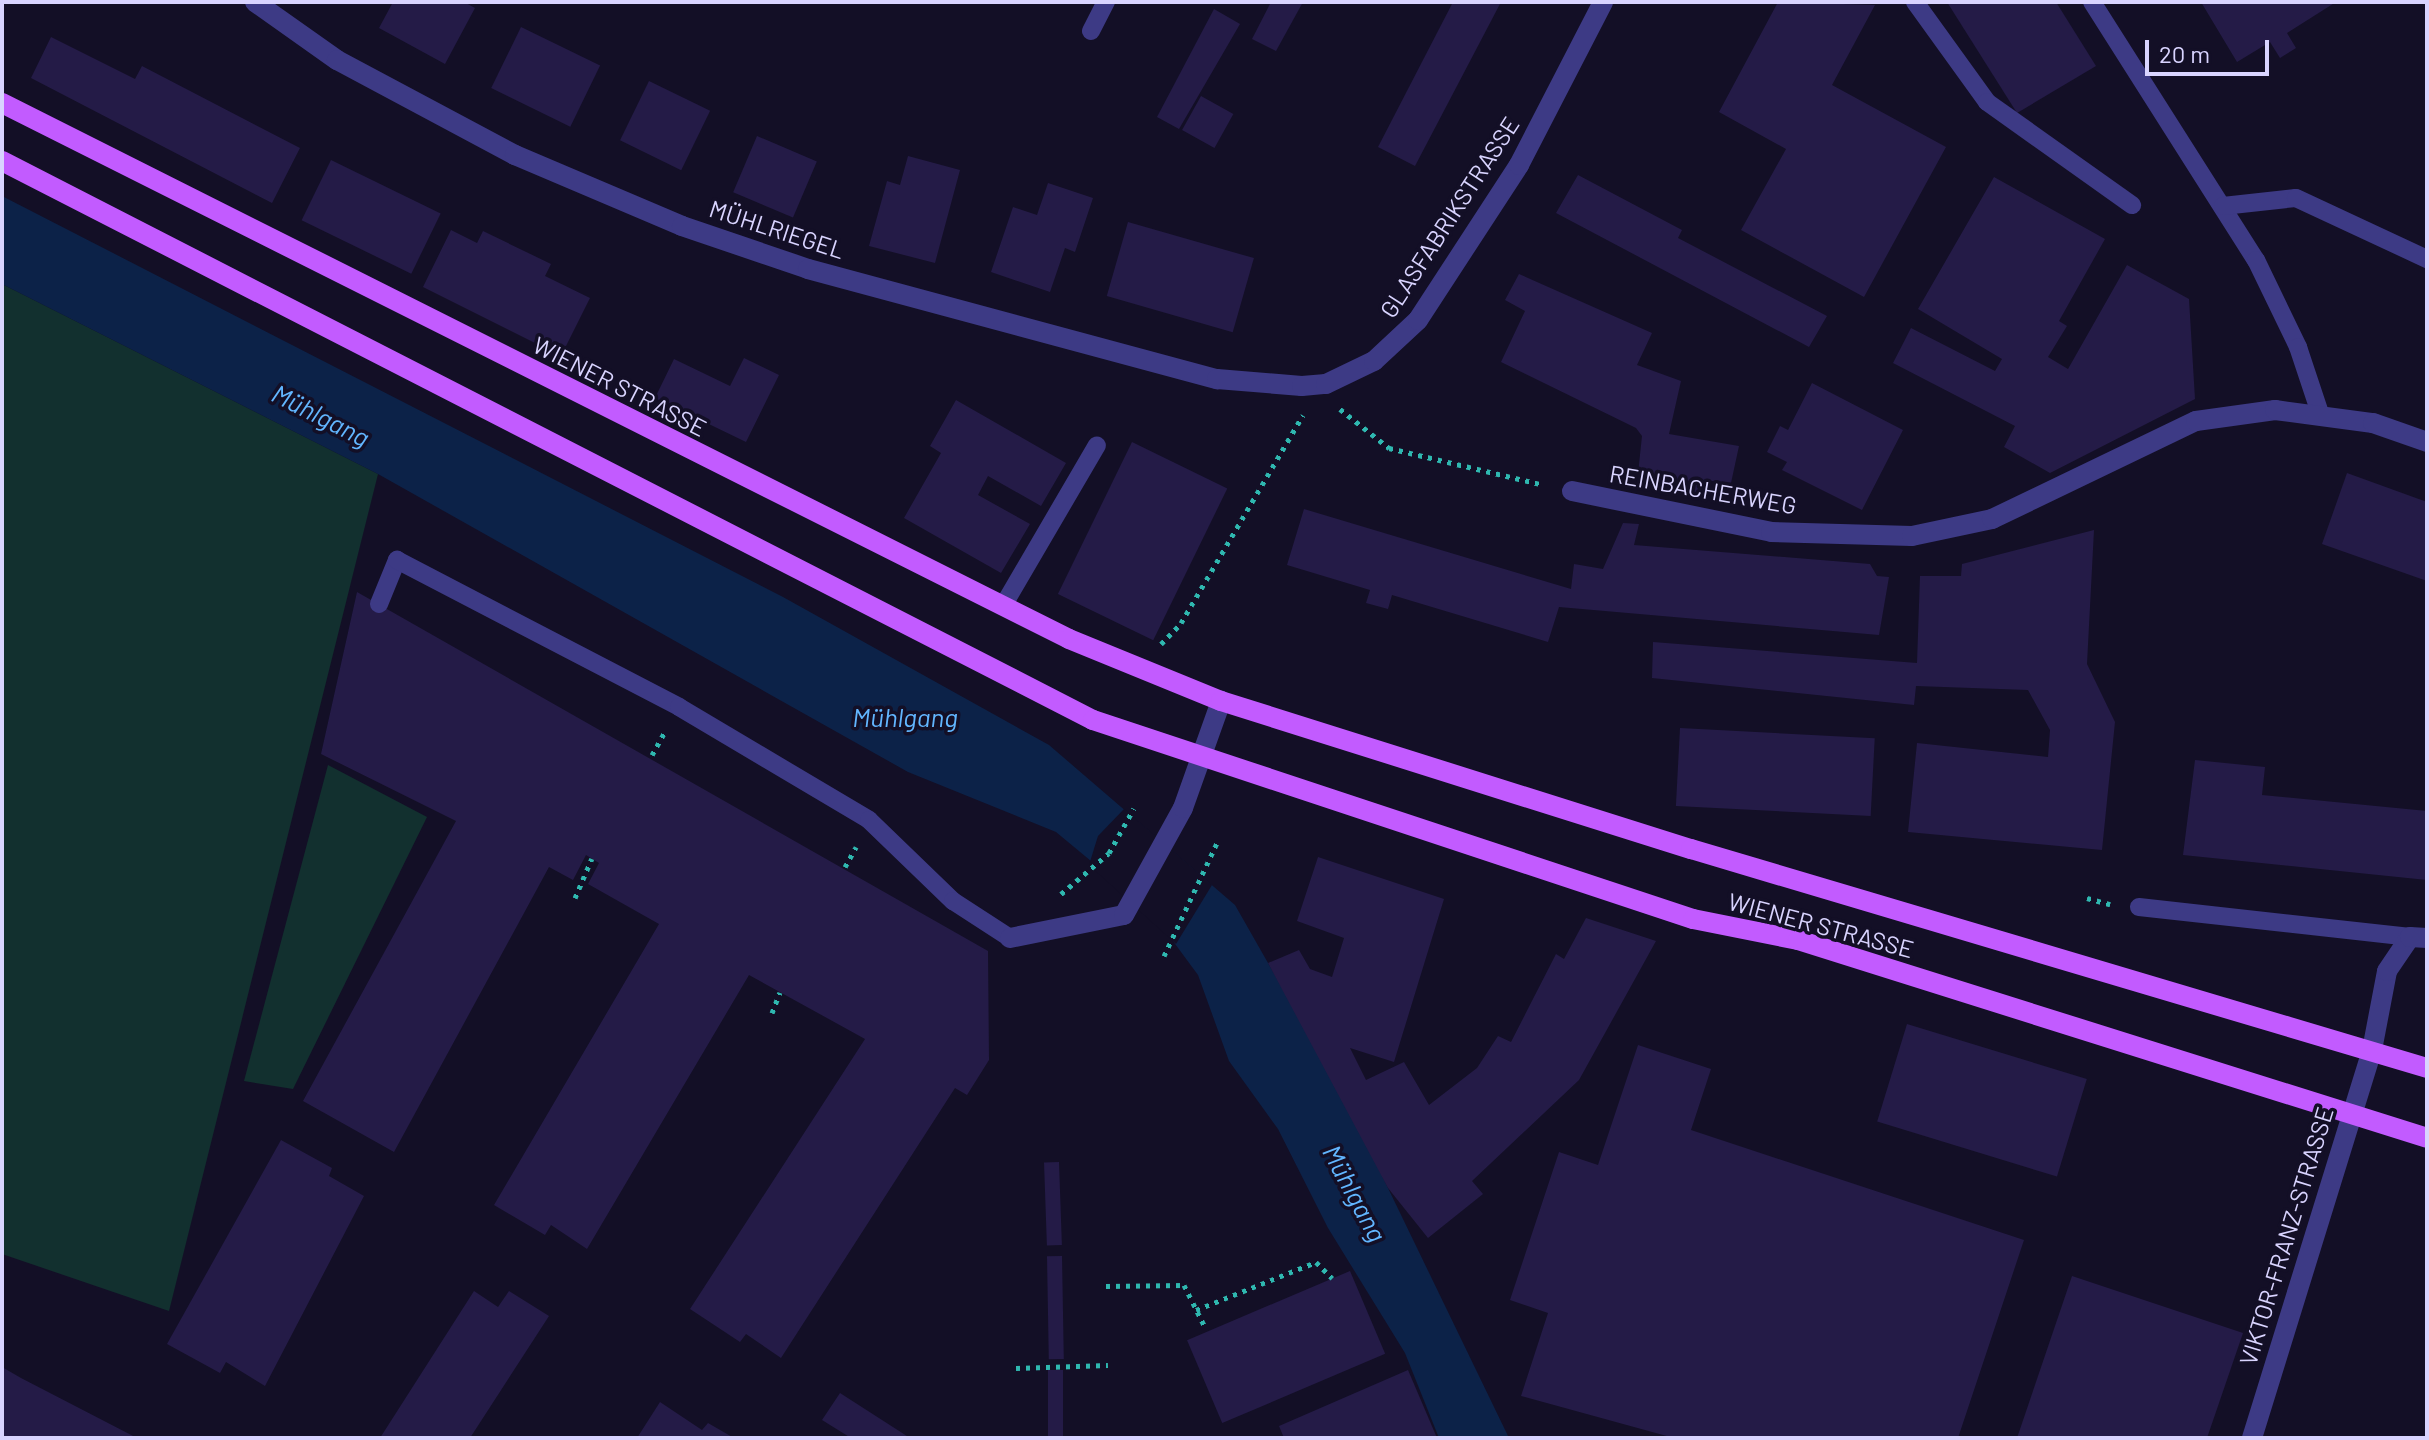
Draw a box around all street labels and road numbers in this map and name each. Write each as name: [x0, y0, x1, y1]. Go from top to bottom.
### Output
street label: GLASFABRIKSTRASSE: [1373, 111, 1525, 323]
street label: MÜHLRIEGEL: [706, 194, 848, 264]
street label: WIENER STRASSE: [529, 330, 711, 442]
street label: REINBACHERWEG: [1607, 458, 1799, 520]
street label: WIENER STRASSE: [1725, 886, 1917, 964]
street label: VIKTOR-FRANZ-STRASSE: [2233, 1104, 2339, 1368]

